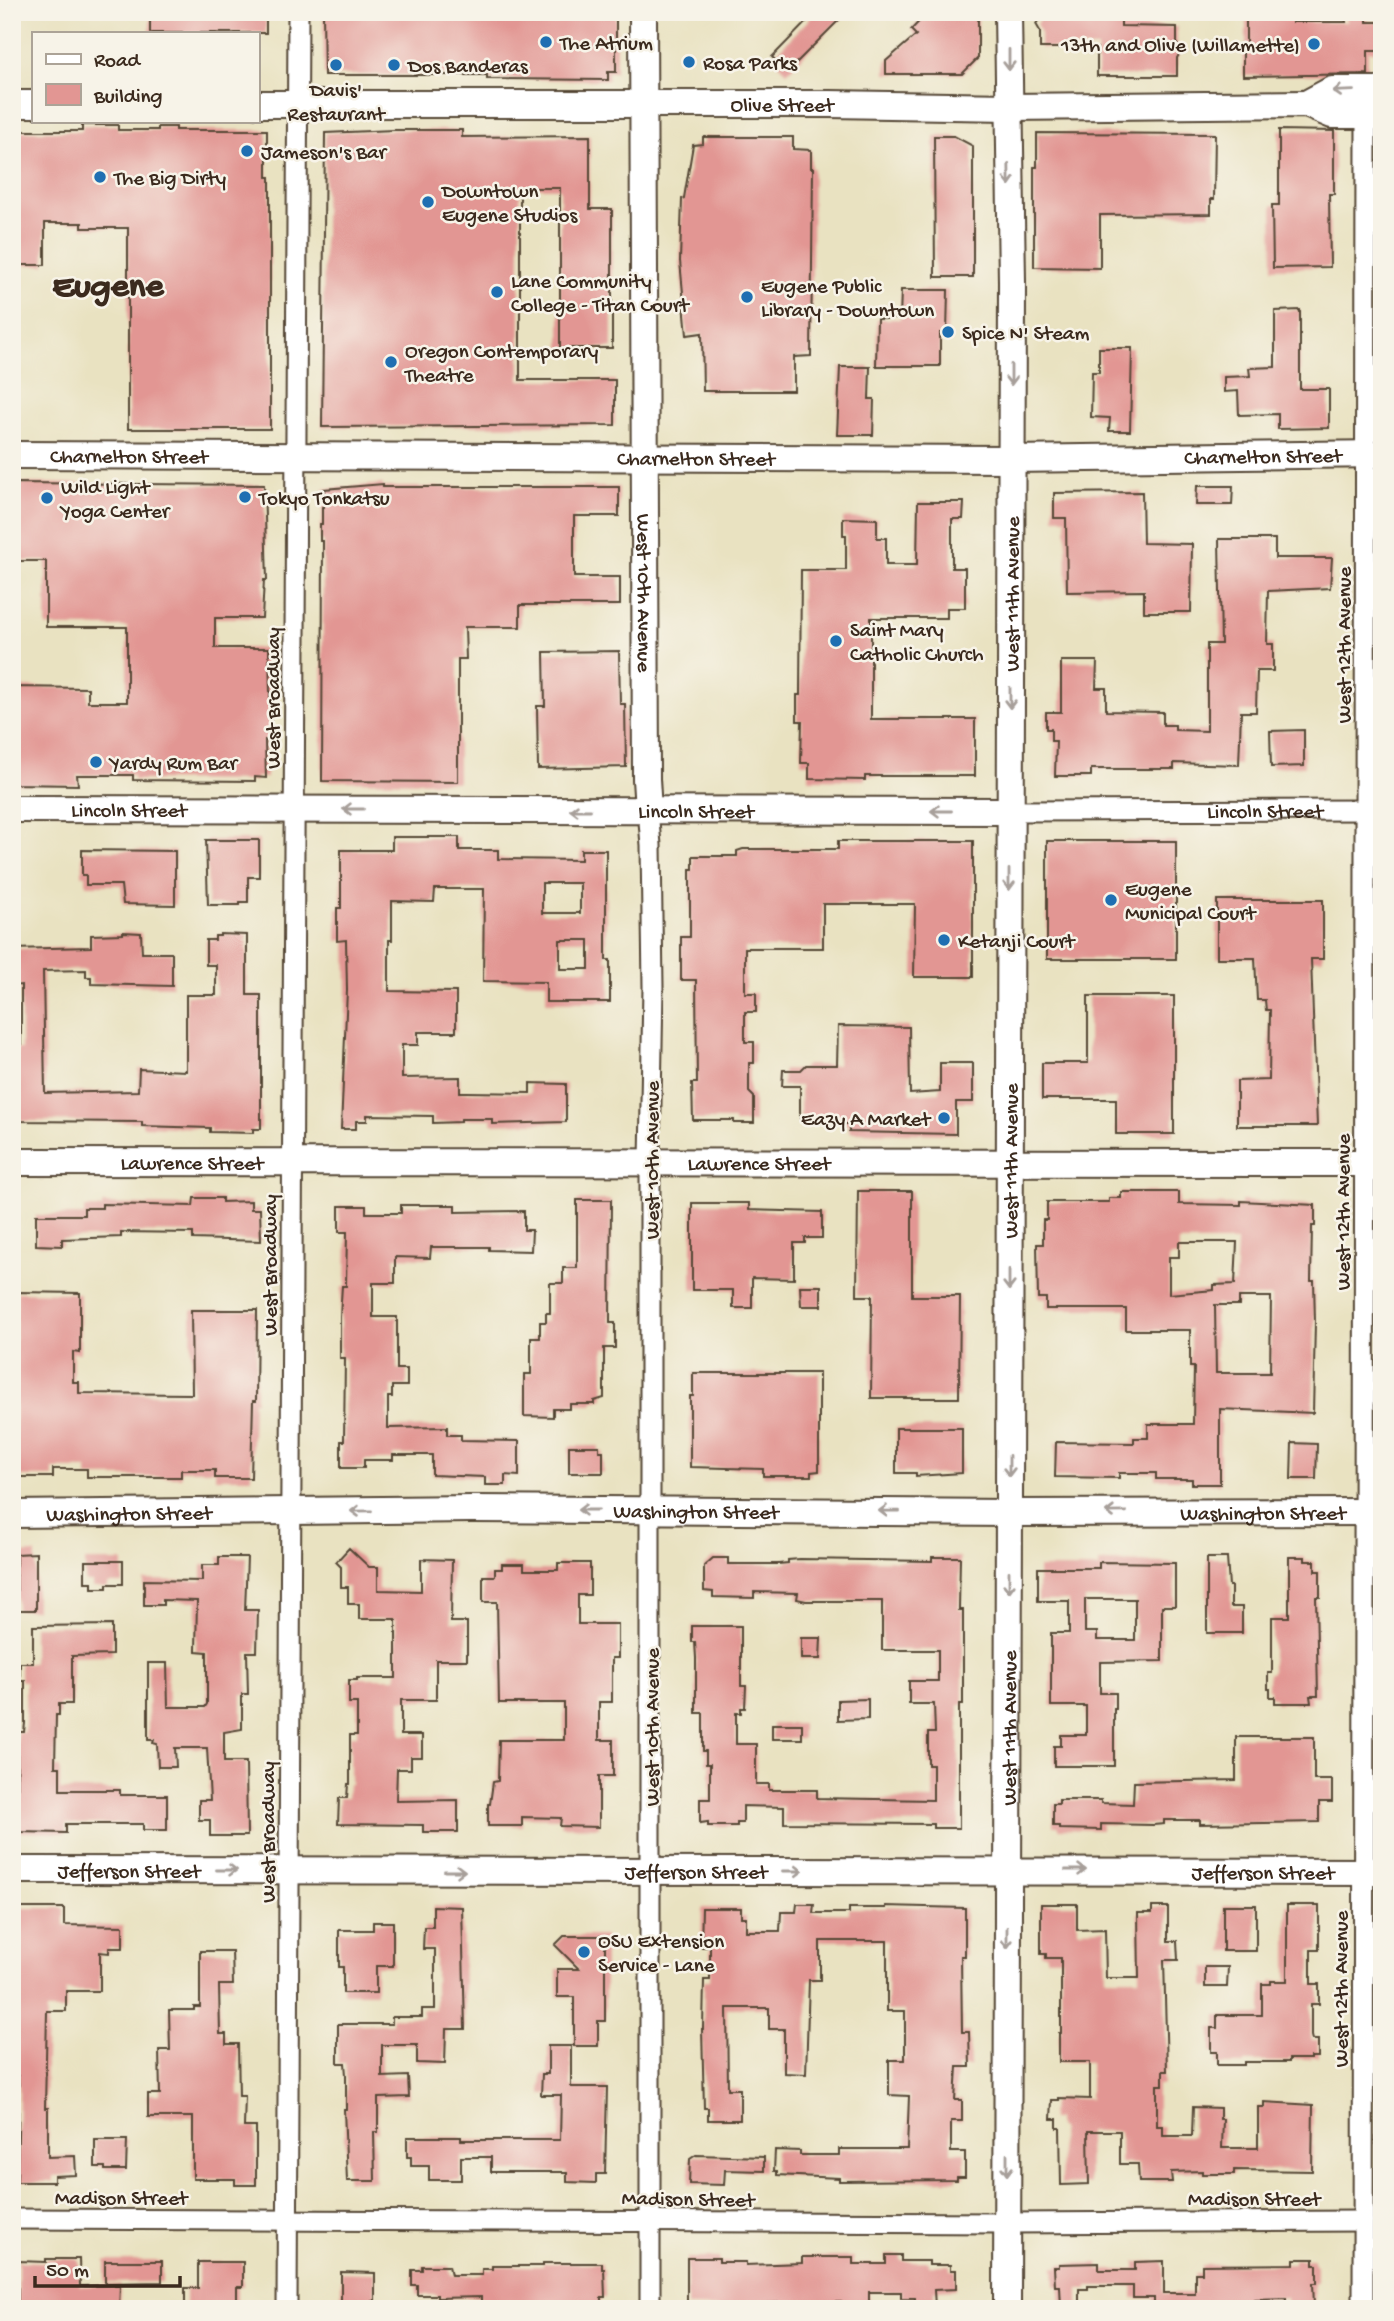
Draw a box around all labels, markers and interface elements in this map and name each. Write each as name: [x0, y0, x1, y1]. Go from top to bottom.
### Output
legend: [32, 32, 259, 122]
place label: The Atrium: [559, 33, 653, 58]
marker: The Atrium: [538, 34, 554, 50]
place label: 13th and Olive (Willamette): [1060, 35, 1300, 60]
marker: 13th and Olive (Willamette): [1306, 36, 1322, 52]
one-way arrow: [1002, 48, 1016, 71]
text: Road: [94, 50, 142, 75]
place label: Rosa Parks: [703, 53, 798, 78]
marker: Rosa Parks: [681, 54, 697, 70]
place label: Dos Banderas: [406, 56, 529, 81]
marker: Davis' Restaurant: [328, 57, 344, 73]
marker: Dos Banderas: [386, 57, 402, 73]
place label: Davis' Restaurant: [287, 80, 387, 129]
one-way arrow: [1331, 84, 1354, 97]
text: Building: [93, 86, 163, 111]
street label: Olive Street: [731, 95, 836, 120]
place label: Jameson's Bar: [261, 142, 388, 167]
marker: Jameson's Bar: [239, 143, 255, 159]
one-way arrow: [1003, 164, 1016, 187]
place label: The Big Dirty: [113, 168, 226, 193]
marker: The Big Dirty: [92, 169, 108, 185]
place label: Downtown Eugene Studios: [440, 181, 578, 230]
marker: Downtown Eugene Studios: [420, 194, 436, 210]
district label: Eugene: [53, 268, 164, 309]
place label: Lane Community College - Titan Court: [511, 271, 691, 320]
place label: Eugene Public Library - Downtown: [761, 276, 934, 325]
marker: Lane Community College - Titan Court: [489, 284, 505, 300]
marker: Eugene Public Library - Downtown: [739, 289, 755, 305]
place label: Spice N' Steam: [962, 323, 1089, 348]
marker: Spice N' Steam: [940, 324, 956, 340]
place label: Oregon Contemporary Theatre: [404, 341, 598, 390]
marker: Oregon Contemporary Theatre: [383, 354, 399, 370]
one-way arrow: [1004, 363, 1018, 386]
street label: Charnelton Street: [50, 446, 210, 472]
street label: Charnelton Street: [1184, 446, 1344, 473]
street label: Charnelton Street: [617, 448, 777, 474]
place label: Wild Light Yoga Center: [59, 477, 171, 526]
place label: Tokyo Tonkatsu: [258, 488, 390, 513]
marker: Tokyo Tonkatsu: [237, 489, 253, 505]
marker: Wild Light Yoga Center: [39, 490, 55, 506]
street label: West 10th Avenue: [629, 514, 655, 673]
street label: West 11th Avenue: [1002, 515, 1027, 672]
street label: West 12th Avenue: [1334, 565, 1359, 723]
place label: Saint Mary Catholic Church: [850, 620, 983, 669]
street label: West Broadway: [263, 627, 288, 769]
marker: Saint Mary Catholic Church: [828, 633, 844, 649]
one-way arrow: [1003, 687, 1017, 710]
place label: Yardy Rum Bar: [108, 753, 239, 778]
marker: Yardy Rum Bar: [88, 754, 104, 770]
street label: Lincoln Street: [71, 800, 189, 825]
street label: Lincoln Street: [638, 801, 756, 826]
street label: Lincoln Street: [1207, 801, 1325, 826]
one-way arrow: [341, 802, 364, 816]
one-way arrow: [569, 803, 592, 817]
one-way arrow: [929, 804, 952, 818]
one-way arrow: [1002, 868, 1016, 891]
place label: Eugene Municipal Court: [1125, 879, 1258, 928]
marker: Eugene Municipal Court: [1103, 892, 1119, 908]
place label: Ketanji Court: [958, 931, 1077, 956]
marker: Ketanji Court: [936, 932, 952, 948]
street label: West 10th Avenue: [642, 1080, 667, 1239]
street label: West 11th Avenue: [1001, 1082, 1026, 1239]
place label: Eazy A Market: [801, 1109, 932, 1134]
marker: Eazy A Market: [936, 1110, 952, 1126]
street label: West 12th Avenue: [1333, 1132, 1358, 1290]
street label: Lawrence Street: [121, 1153, 266, 1178]
street label: Lawrence Street: [688, 1153, 833, 1179]
street label: West Broadway: [260, 1194, 285, 1336]
one-way arrow: [1002, 1268, 1016, 1291]
one-way arrow: [1002, 1454, 1016, 1477]
street label: Washington Street: [613, 1501, 781, 1527]
street label: Washington Street: [46, 1503, 214, 1530]
one-way arrow: [577, 1503, 600, 1517]
street label: Washington Street: [1180, 1503, 1348, 1529]
one-way arrow: [349, 1504, 372, 1518]
one-way arrow: [878, 1505, 901, 1518]
one-way arrow: [1105, 1505, 1128, 1519]
one-way arrow: [1002, 1570, 1016, 1593]
street label: West 10th Avenue: [642, 1647, 667, 1806]
street label: West 11th Avenue: [999, 1649, 1025, 1806]
street label: West Broadway: [258, 1761, 283, 1903]
street label: Jefferson Street: [58, 1861, 203, 1886]
street label: Jefferson Street: [625, 1862, 770, 1887]
one-way arrow: [216, 1863, 239, 1876]
one-way arrow: [1064, 1863, 1087, 1877]
street label: Jefferson Street: [1192, 1863, 1337, 1888]
one-way arrow: [443, 1864, 466, 1877]
one-way arrow: [782, 1864, 805, 1877]
street label: West 12th Avenue: [1331, 1909, 1356, 2067]
one-way arrow: [1001, 1926, 1014, 1949]
place label: OSU Extension Service - Lane: [598, 1931, 724, 1980]
marker: OSU Extension Service - Lane: [576, 1944, 592, 1960]
one-way arrow: [1000, 2154, 1014, 2177]
street label: Madison Street: [55, 2188, 190, 2213]
street label: Madison Street: [621, 2188, 757, 2215]
street label: Madison Street: [1188, 2189, 1323, 2214]
scale bar: [35, 2244, 180, 2288]
text: 50 m: [46, 2260, 89, 2285]

